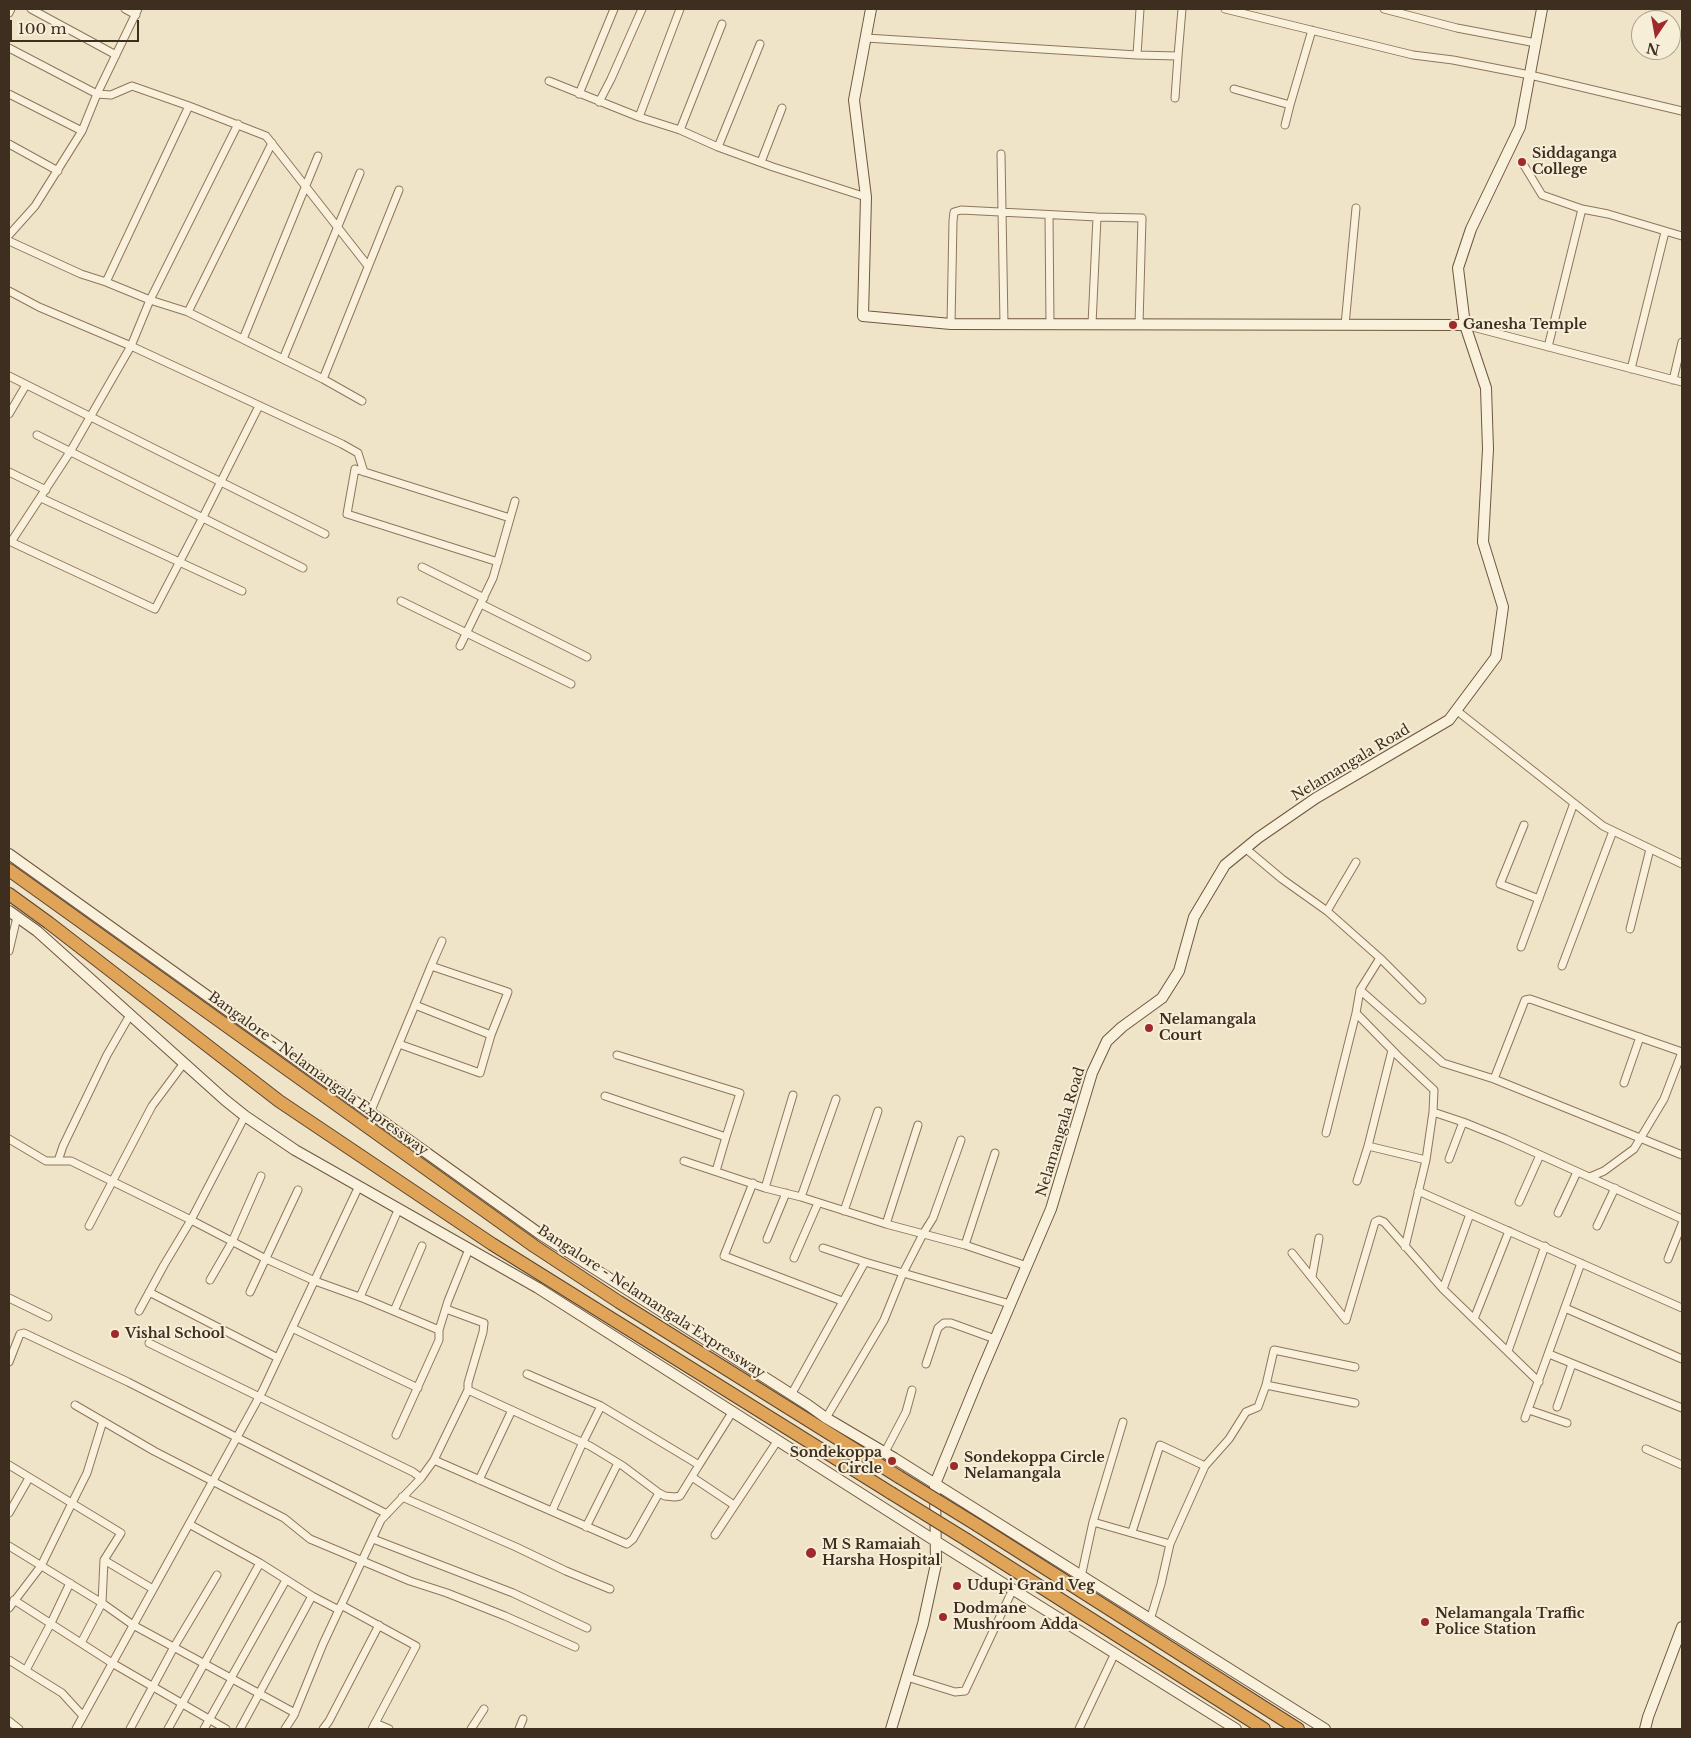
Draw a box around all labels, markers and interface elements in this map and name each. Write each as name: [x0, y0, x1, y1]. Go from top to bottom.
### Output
scale bar: [12, 10, 141, 42]
north arrow: [1631, 10, 1681, 60]
text: 100 m: [18, 19, 67, 38]
text: N: [1645, 39, 1661, 59]
place label: Siddaganga College: [1532, 146, 1617, 178]
marker: Siddaganga College: [1516, 156, 1528, 168]
place label: Ganesha Temple: [1463, 317, 1587, 333]
marker: Ganesha Temple: [1447, 319, 1459, 331]
street label: Nelamangala Road: [1289, 721, 1413, 805]
street label: Bangalore - Nelamangala Expressway: [205, 988, 431, 1160]
place label: Nelamangala Court: [1159, 1012, 1256, 1044]
marker: Nelamangala Court: [1143, 1022, 1155, 1034]
street label: Nelamangala Road: [1033, 1065, 1089, 1199]
street label: Bangalore - Nelamangala Expressway: [534, 1222, 768, 1382]
place label: Vishal School: [125, 1326, 225, 1342]
marker: Vishal School: [109, 1328, 121, 1340]
place label: Sondekoppa Circle: [790, 1445, 882, 1478]
place label: Sondekoppa Circle Nelamangala: [964, 1450, 1105, 1482]
marker: Sondekoppa Circle: [886, 1455, 898, 1467]
marker: Sondekoppa Circle Nelamangala: [948, 1460, 960, 1472]
place label: M S Ramaiah Harsha Hospital: [822, 1537, 940, 1570]
marker: M S Ramaiah Harsha Hospital: [804, 1546, 818, 1560]
place label: Udupi Grand Veg: [967, 1578, 1095, 1594]
marker: Udupi Grand Veg: [951, 1580, 963, 1592]
place label: Dodmane Mushroom Adda: [953, 1601, 1078, 1634]
place label: Nelamangala Traffic Police Station: [1435, 1606, 1585, 1638]
marker: Dodmane Mushroom Adda: [937, 1611, 949, 1623]
marker: Nelamangala Traffic Police Station: [1419, 1616, 1431, 1628]

